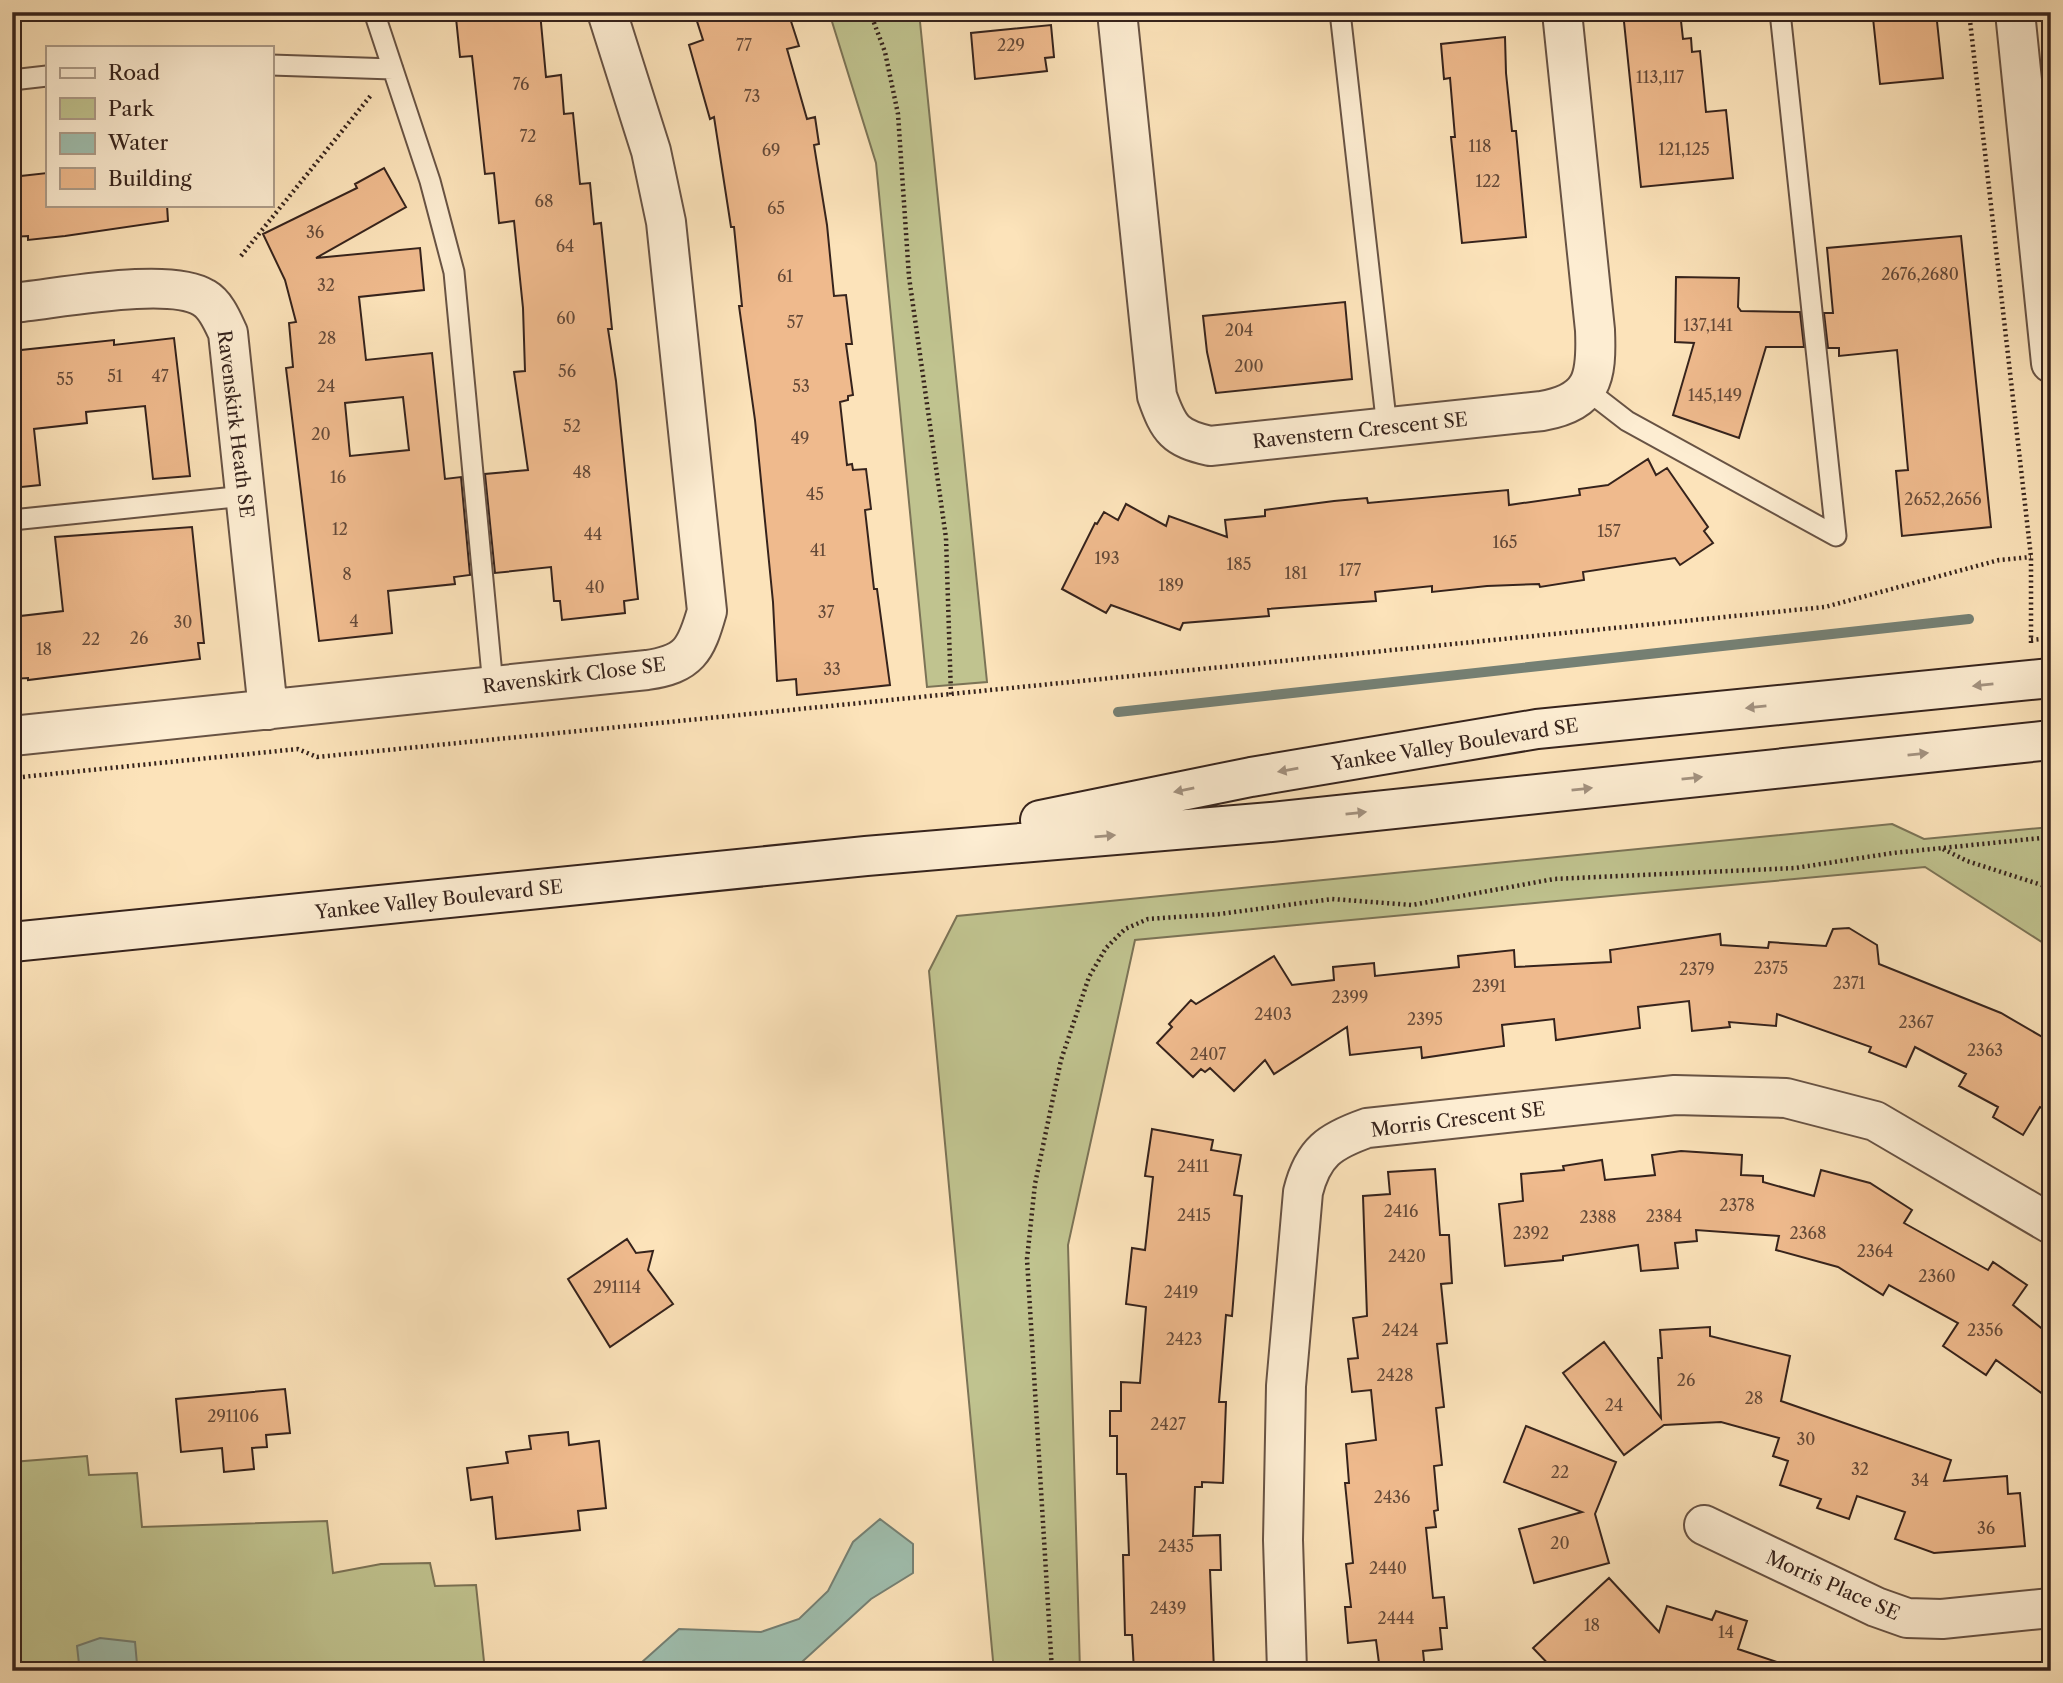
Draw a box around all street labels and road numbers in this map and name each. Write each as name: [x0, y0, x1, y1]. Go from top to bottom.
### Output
street label: Ravenskirk Heath SE: [213, 329, 258, 519]
street label: Ravenstern Crescent SE: [1251, 408, 1469, 453]
street label: Ravenskirk Close SE: [481, 653, 667, 698]
street label: Yankee Valley Boulevard SE: [1329, 714, 1580, 775]
street label: Yankee Valley Boulevard SE: [313, 875, 564, 924]
street label: Morris Crescent SE: [1370, 1097, 1547, 1142]
street label: Morris Place SE: [1762, 1546, 1903, 1625]

